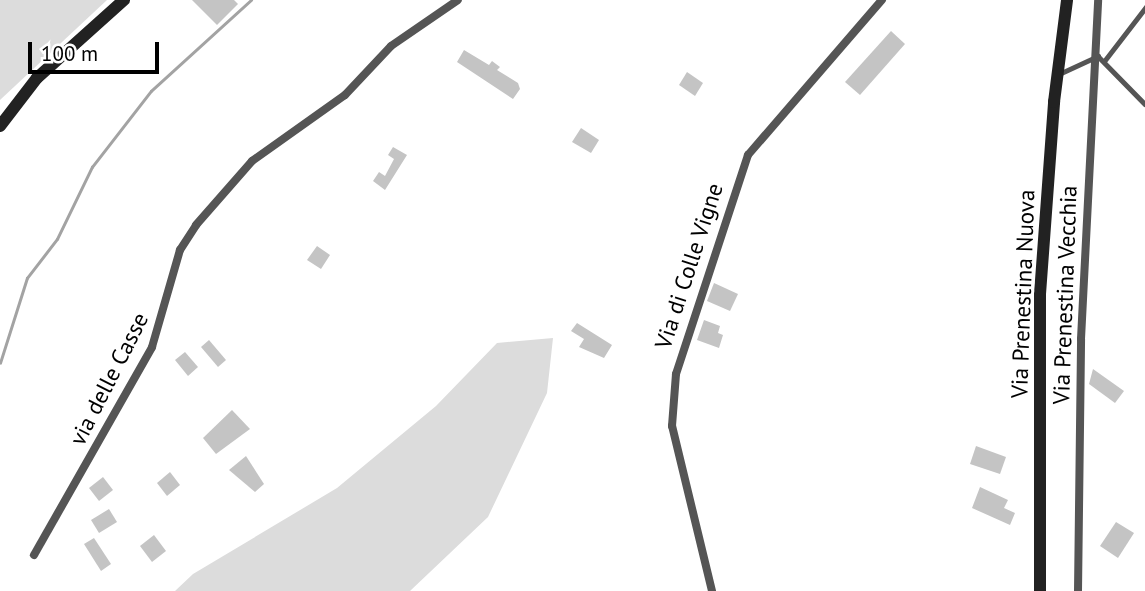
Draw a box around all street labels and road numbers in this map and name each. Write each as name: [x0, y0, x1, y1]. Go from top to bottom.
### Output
street label: Via di Colle Vigne: [649, 179, 729, 353]
street label: Via Prenestina Vecchia: [1047, 185, 1083, 405]
street label: Via Prenestina Nuova: [1006, 189, 1040, 399]
street label: via delle Casse: [64, 308, 154, 450]

